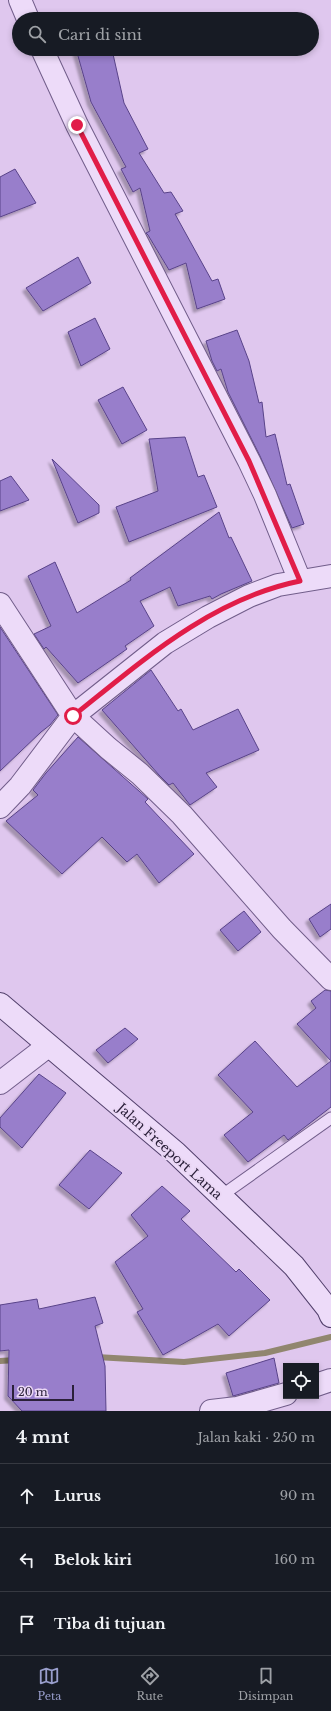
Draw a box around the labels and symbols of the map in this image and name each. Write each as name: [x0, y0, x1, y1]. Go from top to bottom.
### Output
route end: [68, 116, 86, 134]
route start: [64, 707, 82, 725]
street label: Jalan Freeport Lama: [112, 1098, 226, 1204]
scale bar: [12, 1383, 74, 1402]

